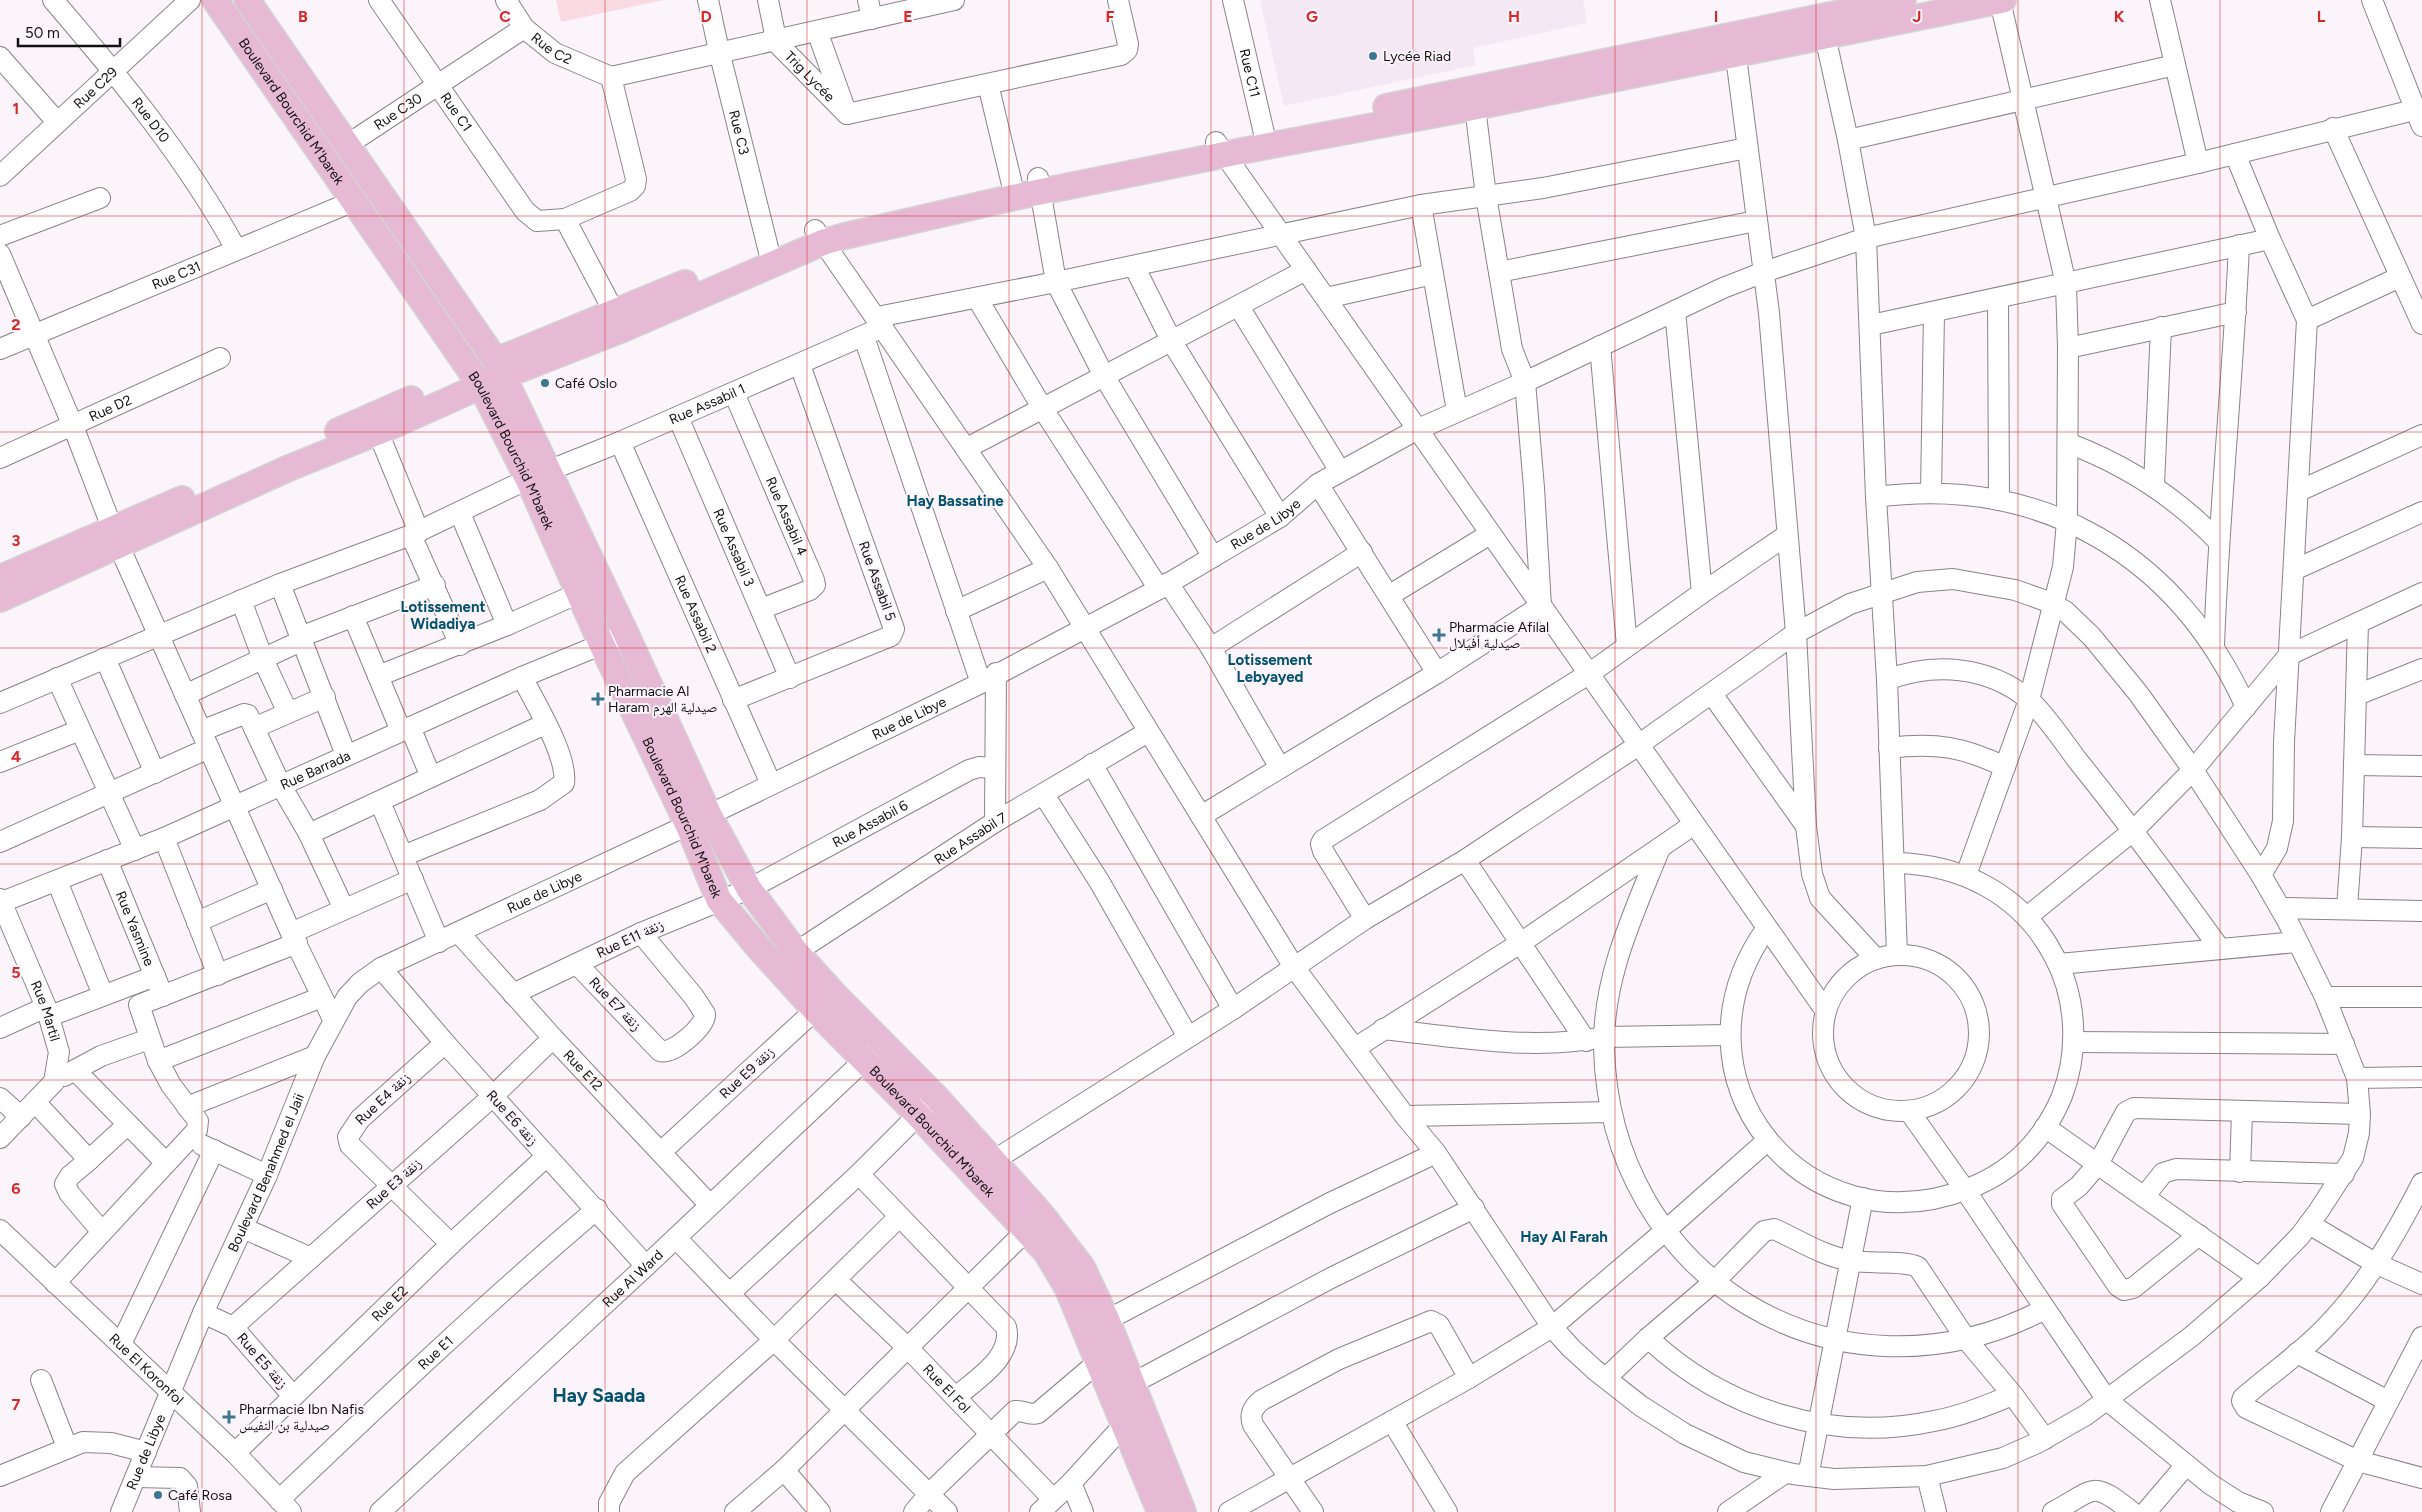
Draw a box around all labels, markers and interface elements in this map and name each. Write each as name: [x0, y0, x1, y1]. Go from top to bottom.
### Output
text: B: [298, 7, 308, 26]
text: C: [499, 7, 511, 26]
text: D: [700, 7, 712, 26]
text: E: [903, 7, 913, 26]
text: F: [1106, 7, 1115, 26]
text: G: [1306, 7, 1318, 26]
text: H: [1508, 7, 1520, 26]
text: I: [1714, 7, 1718, 26]
text: J: [1913, 7, 1921, 26]
text: K: [2114, 7, 2125, 26]
text: L: [2317, 7, 2326, 26]
scale bar: [18, 15, 120, 47]
text: 50 m: [25, 24, 60, 42]
street label: Rue C2: [528, 29, 575, 68]
street label: Boulevard Bourchid M'barek: [235, 34, 348, 188]
street label: Rue C11: [1236, 47, 1264, 99]
street label: Trig Lycée: [781, 48, 839, 105]
place label: Lycée Riad: [1383, 48, 1451, 65]
marker: Lycée Riad: [1367, 50, 1379, 62]
street label: Rue C29: [70, 63, 121, 112]
street label: Rue C30: [371, 89, 425, 133]
street label: Rue C1: [437, 89, 476, 135]
street label: Rue D10: [129, 94, 174, 146]
text: 1: [13, 99, 19, 118]
street label: Rue C3: [726, 108, 753, 156]
street label: Rue C31: [149, 258, 203, 293]
text: 2: [11, 315, 21, 334]
street label: Boulevard Bourchid M'barek: [465, 368, 558, 532]
place label: Café Oslo: [555, 375, 617, 392]
marker: Café Oslo: [539, 377, 551, 389]
street label: Rue Assabil 1: [666, 380, 748, 428]
street label: Rue D2: [86, 391, 134, 425]
street label: Rue Assabil 4: [762, 474, 811, 558]
district label: Hay Bassatine: [906, 492, 1004, 510]
street label: Rue de Libye: [1227, 495, 1304, 553]
street label: Rue Assabil 3: [710, 506, 758, 589]
text: 3: [12, 531, 21, 550]
street label: Rue Assabil 5: [855, 539, 899, 623]
street label: Rue Assabil 2: [671, 572, 721, 655]
district label: Lotissement Widadiya: [401, 598, 485, 633]
place label: Pharmacie Afilal صيدلية أفيلال: [1449, 619, 1549, 652]
marker: Pharmacie Afilal صيدلية أفيلال: [1433, 629, 1445, 641]
district label: Lotissement Lebyayed: [1228, 651, 1312, 686]
place label: Pharmacie Al Haram صيدلية الهرم: [608, 683, 718, 717]
marker: Pharmacie Al Haram صيدلية الهرم: [592, 693, 604, 705]
street label: Rue de Libye: [869, 693, 949, 743]
street label: Boulevard Bourchid M'barek: [639, 734, 726, 901]
text: 4: [11, 747, 21, 766]
street label: Rue Barrada: [277, 747, 353, 793]
street label: Rue Assabil 6: [829, 796, 911, 851]
street label: Rue Assabil 7: [931, 808, 1010, 868]
street label: Rue de Libye: [504, 867, 585, 917]
street label: Rue Yasmine: [112, 888, 158, 969]
street label: Rue E11 زنقة: [594, 916, 666, 962]
text: 5: [11, 963, 21, 982]
street label: Rue E7 زنقة: [585, 974, 645, 1034]
street label: Rue Martil: [27, 978, 64, 1043]
street label: Rue E9 زنقة: [716, 1043, 778, 1103]
street label: Rue E12: [560, 1046, 606, 1094]
street label: Boulevard Bourchid M'barek: [866, 1062, 999, 1200]
street label: Rue E4 زنقة: [352, 1069, 414, 1129]
street label: Rue E6 زنقة: [483, 1087, 541, 1149]
street label: Boulevard Benahmed el Jaii: [224, 1091, 307, 1255]
street label: Rue E3 زنقة: [363, 1155, 425, 1213]
text: 6: [11, 1179, 21, 1198]
district label: Hay Al Farah: [1520, 1228, 1608, 1246]
street label: Rue Al Ward: [599, 1246, 666, 1311]
street label: Rue E2: [368, 1282, 411, 1325]
street label: Rue El Koronfol: [106, 1330, 187, 1408]
street label: Rue E5 زنقة: [233, 1330, 291, 1392]
street label: Rue E1: [414, 1332, 457, 1373]
street label: Rue El Fol: [919, 1360, 974, 1416]
district label: Hay Saada: [553, 1384, 645, 1407]
text: 7: [12, 1395, 21, 1414]
place label: Pharmacie Ibn Nafis صيدلية بن النفيس: [239, 1401, 364, 1434]
street label: Rue de Libye: [123, 1411, 169, 1492]
marker: Pharmacie Ibn Nafis صيدلية بن النفيس: [223, 1411, 235, 1423]
place label: Café Rosa: [168, 1487, 232, 1504]
marker: Café Rosa: [152, 1489, 164, 1501]

